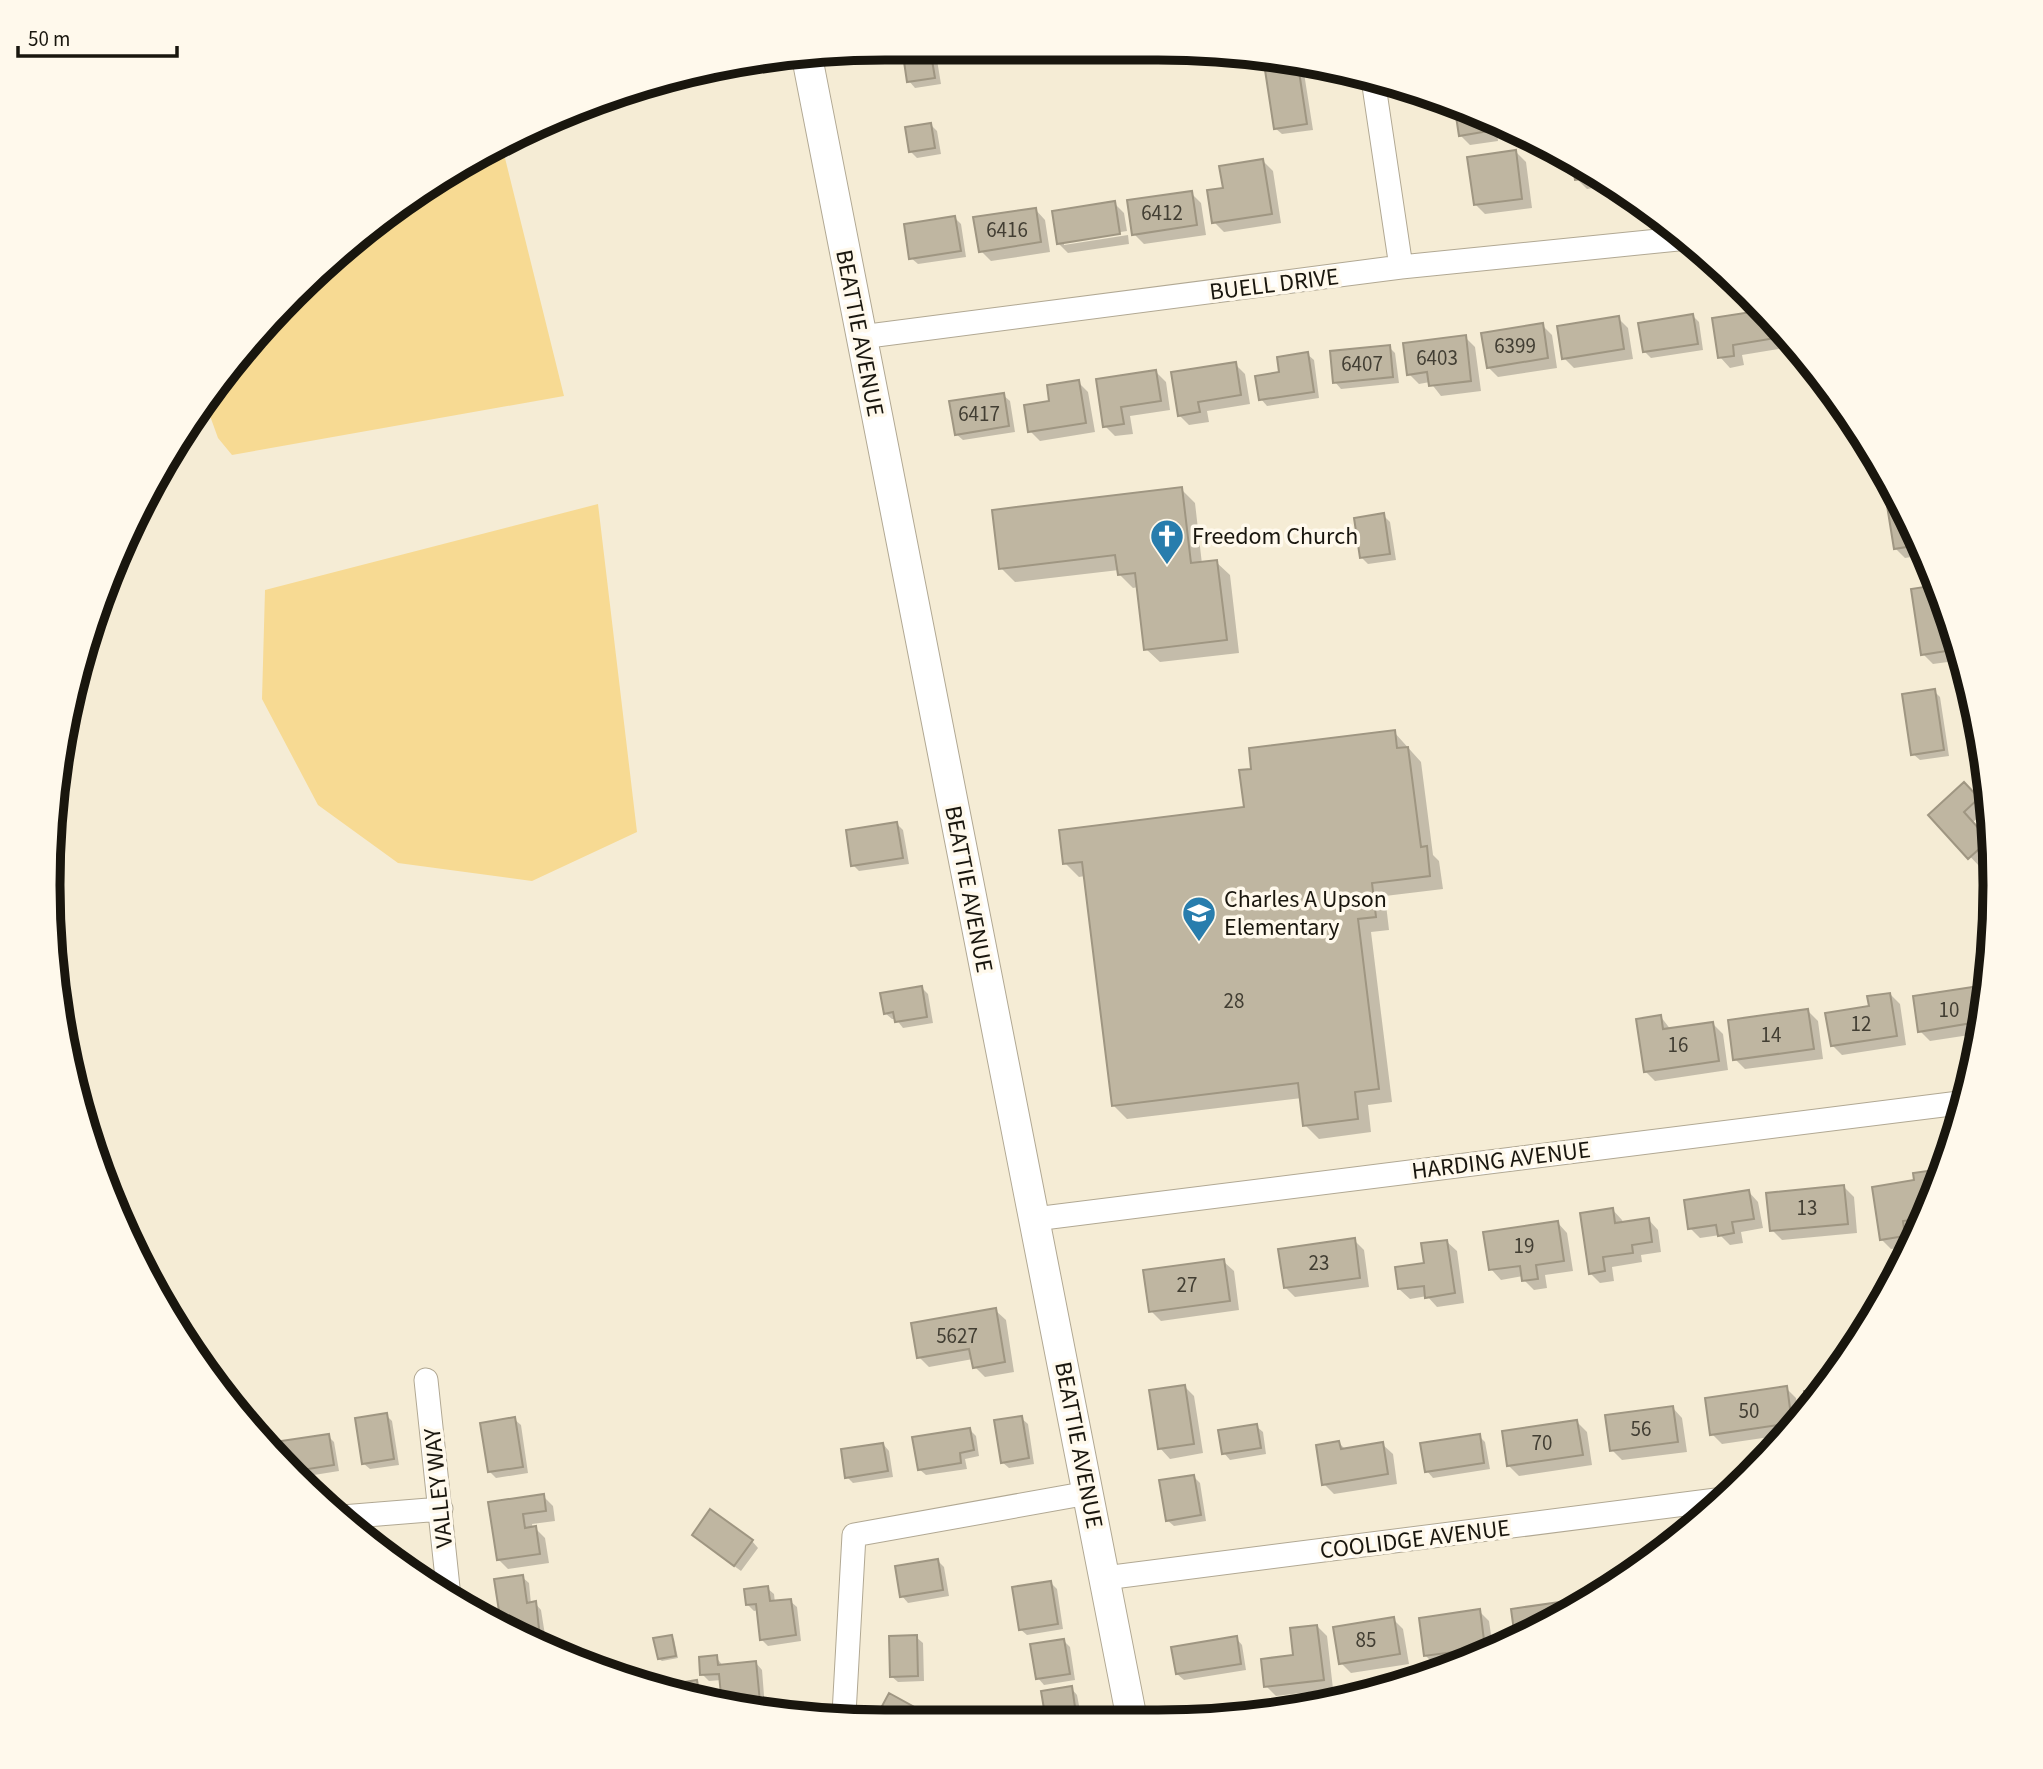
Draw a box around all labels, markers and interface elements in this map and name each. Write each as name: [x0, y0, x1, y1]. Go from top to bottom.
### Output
scale bar: [18, 14, 177, 58]
text: 50 m: [28, 24, 70, 54]
house number: 6412: [1141, 198, 1183, 228]
house number: 6416: [986, 215, 1028, 245]
street label: BEATTIE AVENUE: [826, 247, 893, 420]
street label: BUELL DRIVE: [1207, 259, 1341, 310]
house number: 6399: [1494, 331, 1536, 361]
house number: 6403: [1416, 343, 1458, 373]
house number: 6407: [1341, 349, 1383, 379]
house number: 6417: [958, 399, 1000, 429]
church icon: Freedom Church: [1148, 517, 1186, 566]
place label: Freedom Church: [1192, 519, 1358, 554]
street label: BEATTIE AVENUE: [935, 803, 1002, 976]
place label: Charles A Upson Elementary: [1224, 882, 1387, 945]
school or university icon: Charles A Upson Elementary: [1180, 894, 1218, 943]
house number: 28: [1224, 986, 1244, 1016]
house number: 10: [1939, 995, 1959, 1025]
house number: 12: [1851, 1009, 1871, 1039]
house number: 14: [1761, 1020, 1781, 1050]
house number: 16: [1668, 1030, 1688, 1060]
street label: HARDING AVENUE: [1410, 1132, 1592, 1189]
house number: 13: [1797, 1193, 1817, 1223]
house number: 19: [1514, 1231, 1534, 1261]
house number: 23: [1309, 1248, 1329, 1278]
house number: 27: [1177, 1270, 1197, 1300]
house number: 5627: [936, 1321, 978, 1351]
street label: BEATTIE AVENUE: [1045, 1359, 1112, 1532]
house number: 50: [1739, 1396, 1759, 1426]
house number: 56: [1631, 1414, 1651, 1444]
street label: VALLEY WAY: [415, 1426, 462, 1550]
house number: 70: [1532, 1428, 1552, 1458]
street label: COOLIDGE AVENUE: [1318, 1510, 1512, 1569]
house number: 85: [1356, 1625, 1376, 1655]

